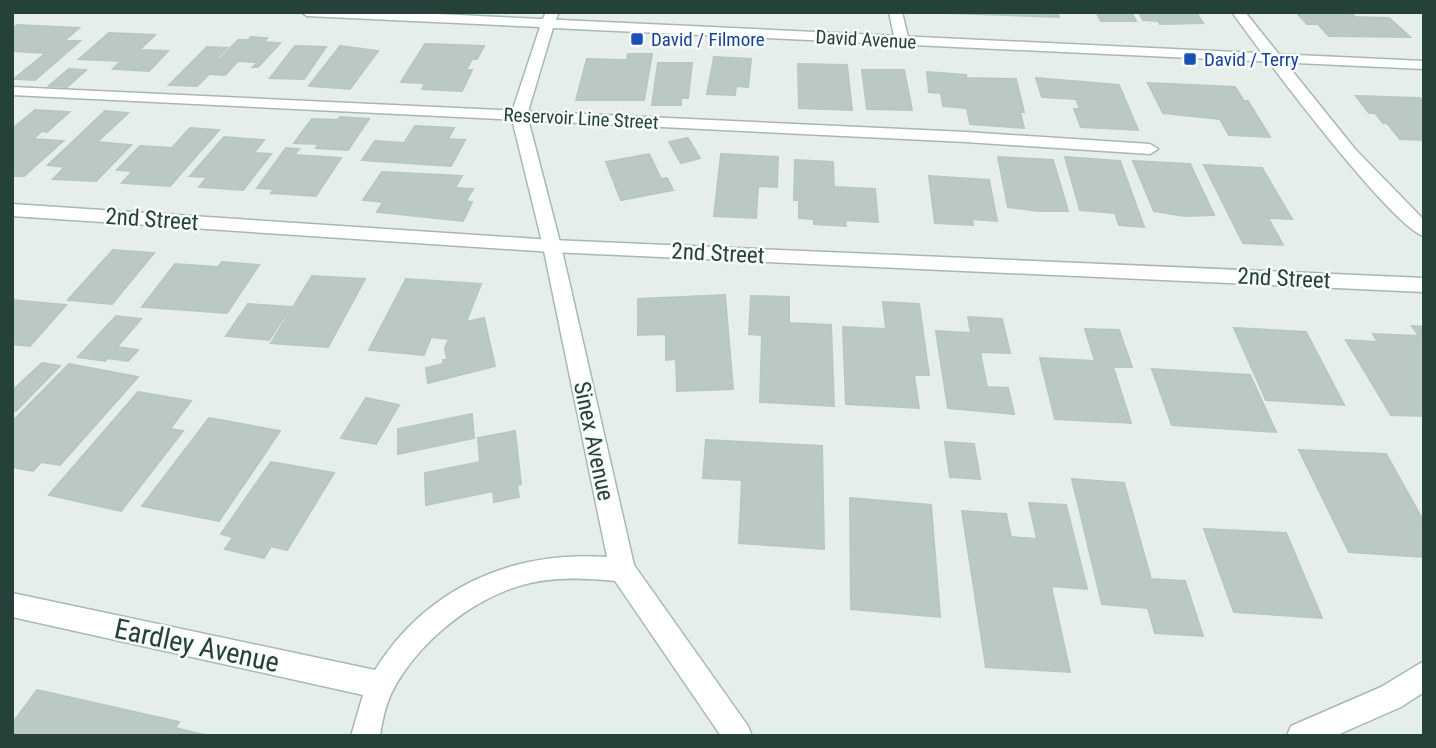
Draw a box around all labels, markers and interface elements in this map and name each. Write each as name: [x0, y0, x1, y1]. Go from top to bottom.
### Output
street label: David Avenue: [815, 25, 917, 54]
place label: David / Filmore: [651, 28, 765, 51]
marker: David / Filmore: [629, 31, 645, 47]
place label: David / Terry: [1204, 48, 1299, 71]
marker: David / Terry: [1182, 51, 1198, 67]
street label: Reservoir Line Street: [503, 103, 659, 134]
street label: 2nd Street: [105, 203, 199, 236]
street label: 2nd Street: [671, 238, 765, 269]
street label: 2nd Street: [1237, 263, 1331, 294]
street label: Sinex Avenue: [568, 379, 619, 503]
street label: Eardley Avenue: [112, 612, 282, 679]

